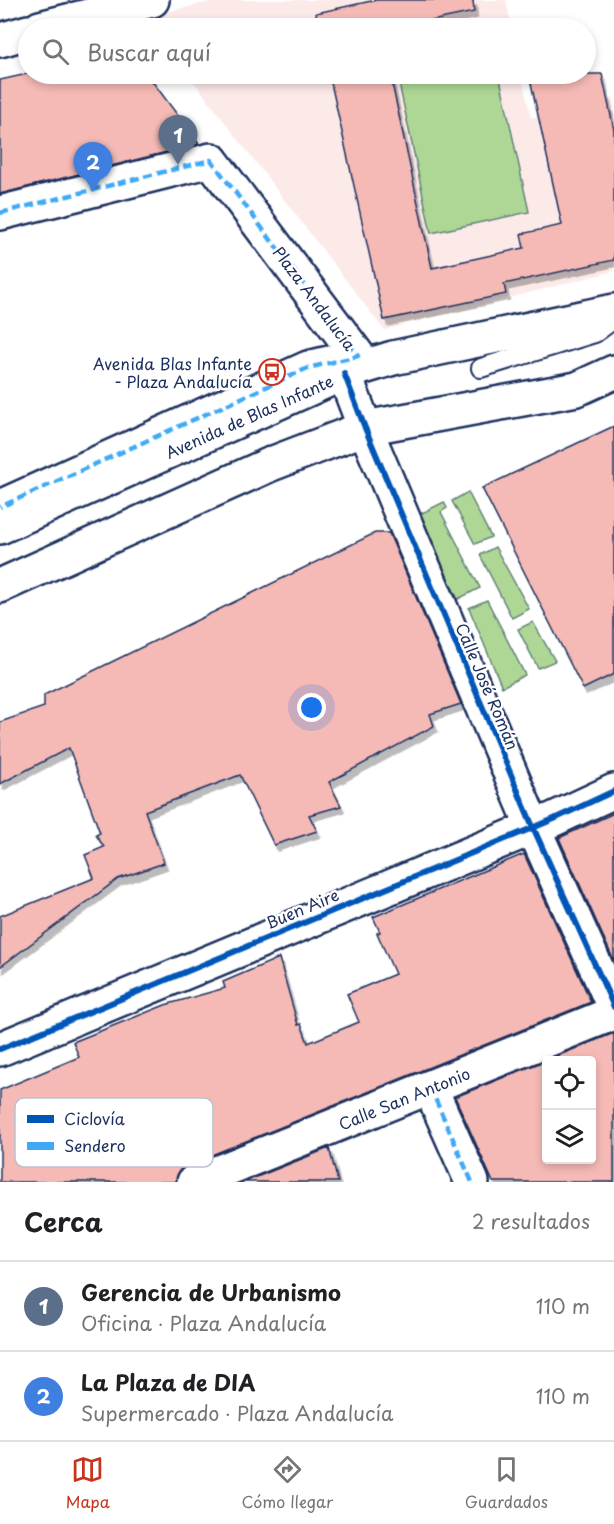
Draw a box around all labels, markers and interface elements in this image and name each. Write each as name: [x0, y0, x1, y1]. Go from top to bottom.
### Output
search box: [18, 18, 596, 84]
icon: search: [39, 35, 72, 68]
text: Buscar aquí: [87, 35, 211, 68]
pin: 1: [158, 116, 198, 165]
pin: 2: [74, 142, 112, 192]
street label: Plaza Andalucía: [268, 241, 362, 355]
place label: Avenida Blas Infante - Plaza Andalucía: [93, 351, 252, 393]
bus stop icon: Avenida Blas Infante - Plaza Andalucía: [257, 357, 287, 387]
street label: Avenida de Blas Infante: [161, 368, 337, 464]
street label: Calle José Román: [450, 619, 526, 753]
your location: [297, 693, 326, 722]
street label: Buen Aire: [262, 882, 342, 934]
map controls: [542, 1056, 596, 1164]
button: locate: [542, 1056, 596, 1110]
street label: Calle San Antonio: [335, 1061, 474, 1135]
legend: [15, 1098, 213, 1167]
text: Ciclovía: [64, 1106, 125, 1130]
button: layers: [542, 1110, 596, 1164]
text: Sendero: [64, 1133, 126, 1157]
text: Cerca: [24, 1202, 103, 1241]
text: 2 resultados: [472, 1206, 590, 1236]
text: Gerencia de Urbanismo: [81, 1275, 341, 1308]
text: 1: [39, 1291, 48, 1321]
text: 110 m: [536, 1291, 590, 1321]
text: Oficina · Plaza Andalucía: [81, 1308, 326, 1338]
text: La Plaza de DIA: [81, 1365, 255, 1398]
text: 2: [36, 1381, 51, 1411]
text: 110 m: [536, 1381, 590, 1411]
text: Supermercado · Plaza Andalucía: [81, 1398, 393, 1428]
tab: Mapa: [66, 1453, 110, 1513]
tab: Cómo llegar: [242, 1453, 333, 1513]
tab: Guardados: [465, 1453, 548, 1513]

